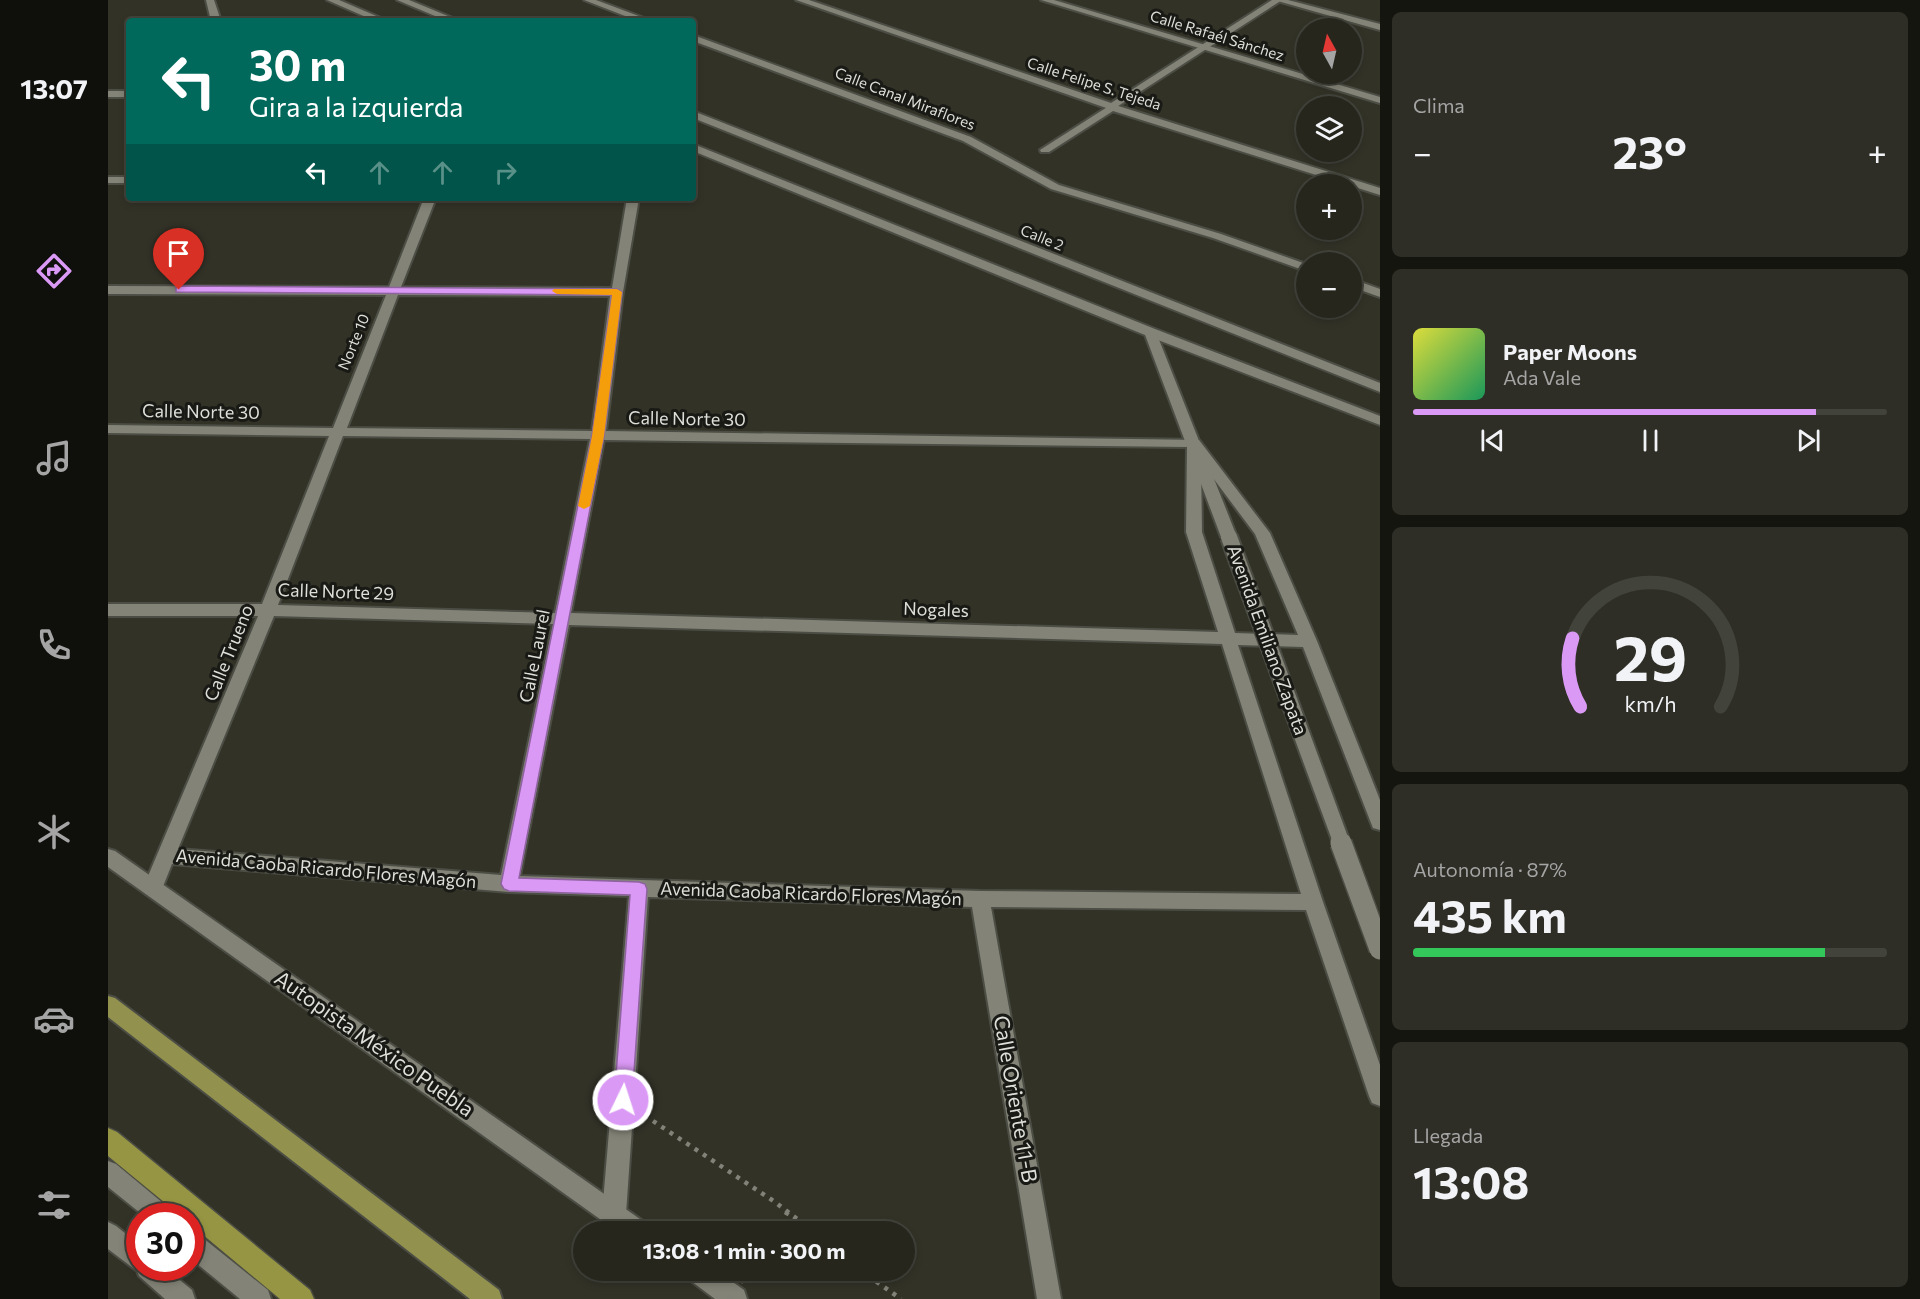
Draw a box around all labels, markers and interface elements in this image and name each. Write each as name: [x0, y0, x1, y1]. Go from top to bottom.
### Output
street label: Calle Rafaél Sánchez: [1148, 6, 1286, 64]
north arrow: [1296, 18, 1362, 84]
map controls: [1296, 18, 1362, 318]
text: 30 m: [249, 38, 346, 90]
icon: left: [150, 42, 228, 120]
street label: Calle Felipe S. Tejeda: [1025, 53, 1164, 113]
street label: Calle Canal Miraflores: [833, 63, 978, 133]
text: 13:07: [20, 72, 88, 105]
text: Gira a la izquierda: [249, 90, 463, 123]
text: Clima: [1413, 93, 1465, 117]
button: layers: [1296, 96, 1362, 162]
text: 23°: [1613, 123, 1687, 178]
text: −: [1413, 131, 1432, 172]
text: +: [1868, 131, 1887, 172]
icon: left: [300, 156, 333, 189]
icon: ahead: [363, 156, 396, 189]
icon: ahead: [426, 156, 459, 189]
icon: right: [489, 156, 522, 189]
button: +: [1296, 174, 1362, 240]
street label: Calle 2: [1018, 220, 1067, 254]
pin: [153, 228, 204, 290]
icon: arrive: [162, 237, 195, 270]
icon: directions: [33, 250, 75, 292]
button: −: [1296, 252, 1362, 318]
street label: Norte 10: [334, 311, 373, 372]
text: Paper Moons: [1503, 338, 1637, 365]
text: Ada Vale: [1503, 365, 1581, 389]
street label: Calle Norte 30: [142, 399, 260, 423]
street label: Calle Norte 30: [628, 406, 746, 430]
icon: previous: [1476, 424, 1509, 457]
icon: pause: [1634, 424, 1667, 457]
icon: next: [1792, 424, 1825, 457]
icon: music: [33, 437, 75, 479]
street label: Avenida Emiliano Zapata: [1223, 542, 1313, 738]
street label: Calle Norte 29: [277, 578, 395, 604]
street label: Nogales: [903, 597, 969, 621]
street label: Calle Trueno: [199, 601, 257, 704]
street label: Calle Laurel: [514, 607, 554, 704]
text: 29: [1613, 618, 1687, 694]
icon: phone: [33, 624, 75, 666]
text: km/h: [1624, 690, 1676, 716]
icon: climate: [33, 811, 75, 853]
street label: Avenida Caoba Ricardo Flores Magón: [175, 844, 477, 892]
text: Autonomía · 87%: [1413, 857, 1567, 881]
street label: Avenida Caoba Ricardo Flores Magón: [660, 877, 962, 909]
text: 435 km: [1413, 887, 1567, 942]
street label: Autopista México Puebla: [270, 964, 479, 1121]
icon: car: [33, 998, 75, 1040]
street label: Calle Oriente 11-B: [989, 1013, 1043, 1184]
position arrow: [591, 1068, 655, 1132]
text: Llegada: [1413, 1123, 1483, 1147]
text: 13:08: [1413, 1153, 1529, 1208]
icon: filters: [33, 1184, 75, 1226]
speed limit sign: 30: [126, 1203, 204, 1281]
text: 13:08 · 1 min · 300 m: [643, 1237, 845, 1264]

